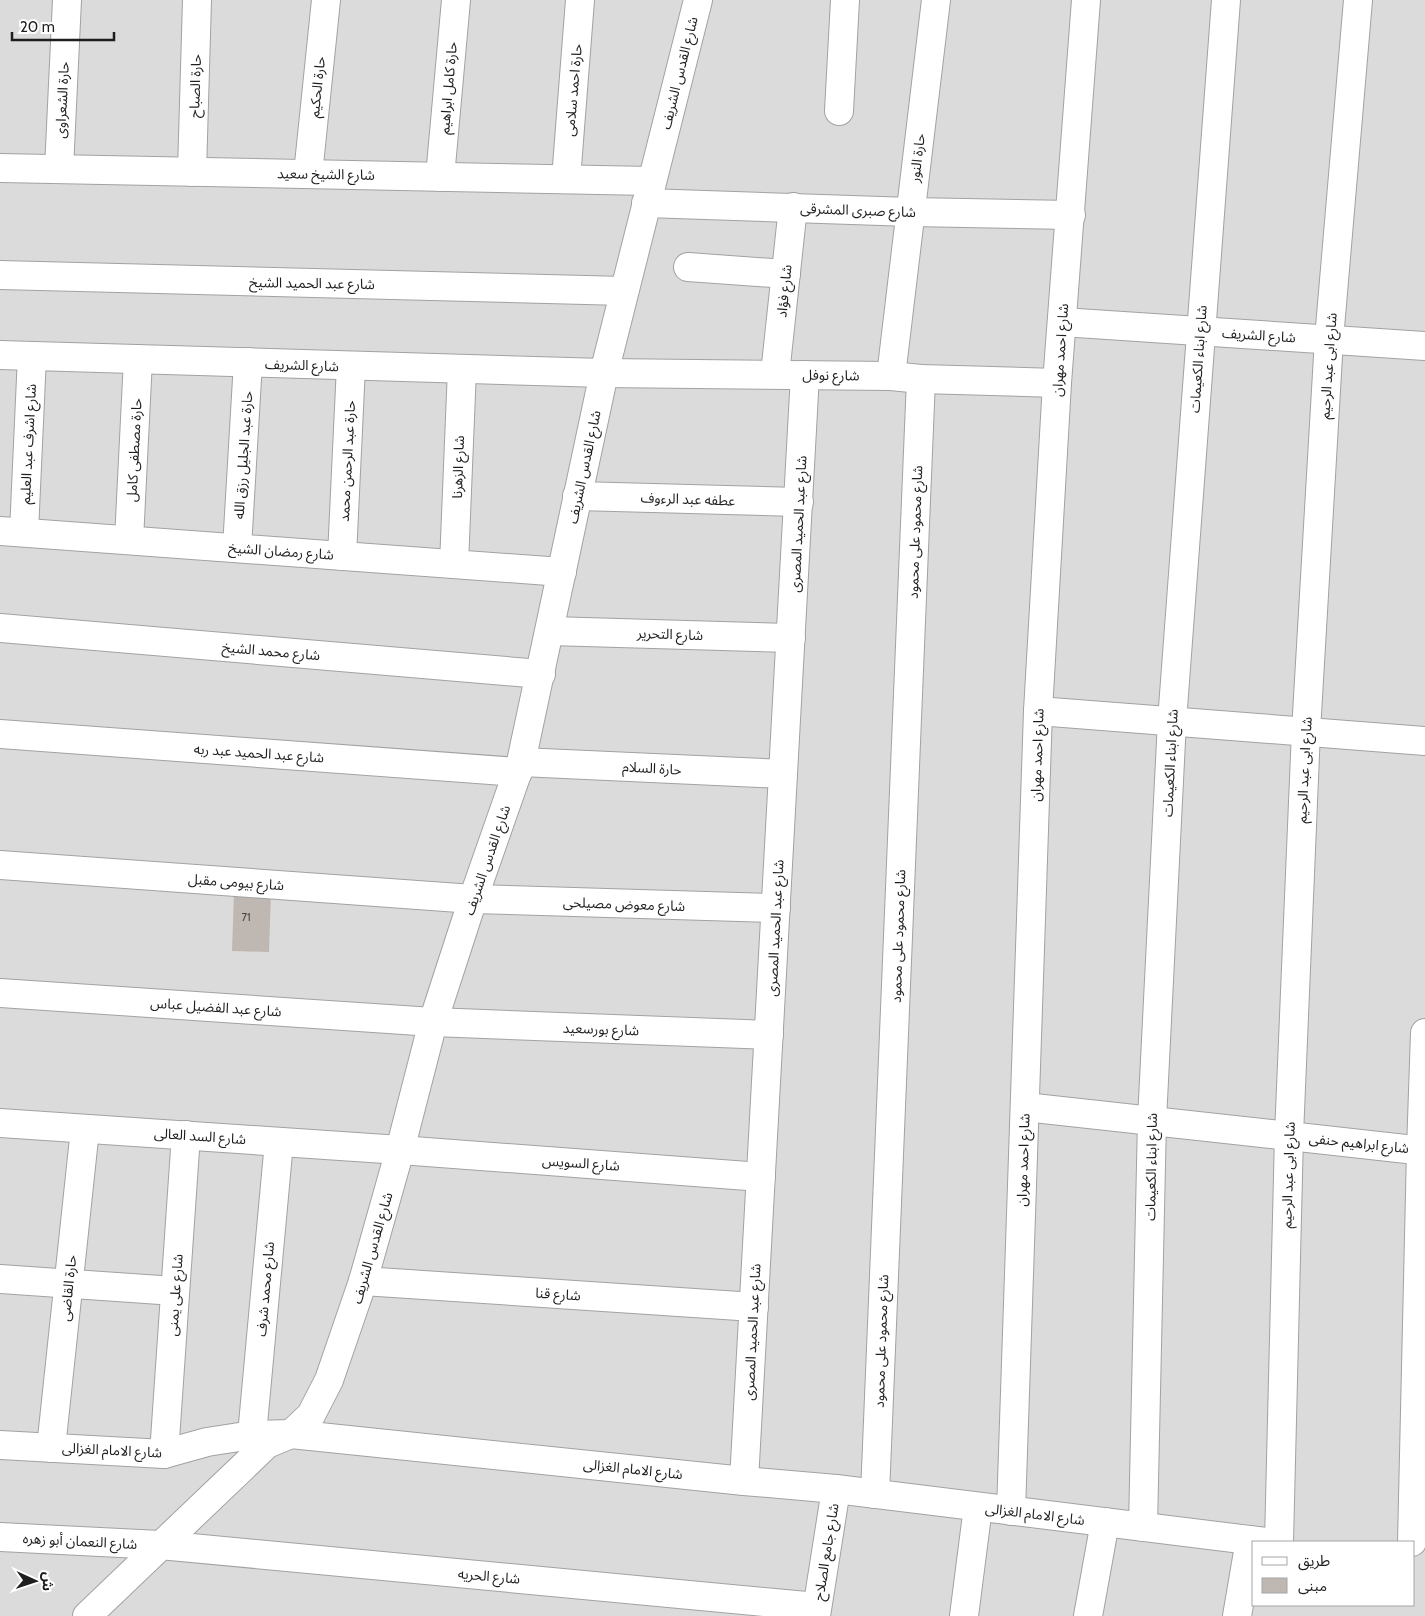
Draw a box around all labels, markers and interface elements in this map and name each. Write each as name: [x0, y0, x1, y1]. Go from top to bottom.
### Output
scale bar: [12, 10, 115, 42]
street label: شارع القدس الشريف: [656, 15, 704, 132]
text: 20 m: [20, 18, 55, 36]
street label: حارة كامل ابراهيم: [435, 41, 463, 135]
street label: حارة احمد سلامى: [560, 43, 586, 137]
street label: حارة الصباح: [185, 54, 207, 118]
street label: حارة الحكيم: [305, 55, 331, 119]
street label: حارة الشعراوى: [51, 61, 73, 139]
street label: حارة النور: [905, 132, 929, 185]
street label: شارع الشيخ سعيد: [277, 164, 375, 186]
street label: شارع صبرى المشرقى: [800, 199, 916, 223]
street label: شارع فؤاد: [772, 264, 798, 319]
street label: شارع عبد الحميد الشيخ: [249, 273, 375, 295]
street label: شارع احمد مهران: [1048, 303, 1074, 397]
street label: شارع ابناء الكعيمات: [1185, 304, 1213, 414]
street label: شارع ابى عبد الرحيم: [1315, 312, 1343, 420]
street label: شارع الشريف: [1221, 323, 1297, 349]
street label: شارع الشريف: [265, 355, 339, 377]
street label: شارع نوفل: [802, 366, 860, 386]
street label: شارع اشرف عبد العليم: [16, 383, 42, 505]
street label: حارة عبد الجليل رزق الله: [230, 390, 256, 520]
street label: حارة مصطفى كامل: [122, 398, 146, 502]
street label: حارة عبد الرحمن محمد: [335, 400, 359, 522]
street label: شارع القدس الشريف: [563, 409, 607, 526]
street label: شارع الزهرنا: [448, 435, 470, 499]
street label: شارع عبد الحميد المصرى: [785, 455, 813, 593]
street label: شارع محمود على محمود: [904, 465, 928, 599]
street label: عطفه عبد الرءوف: [640, 488, 736, 510]
street label: شارع رمضان الشيخ: [228, 538, 334, 566]
street label: شارع التحرير: [635, 624, 704, 646]
street label: شارع محمد الشيخ: [221, 638, 321, 666]
street label: شارع احمد مهران: [1026, 708, 1050, 802]
street label: شارع ابناء الكعيمات: [1158, 709, 1184, 817]
street label: شارع ابى عبد الرحيم: [1292, 716, 1318, 824]
street label: شارع عبد الحميد عبد ربه: [193, 739, 325, 769]
street label: حارة السلام: [622, 757, 682, 781]
street label: شارع القدس الشريف: [460, 802, 516, 918]
street label: شارع عبد الحميد المصرى: [762, 859, 790, 997]
street label: شارع محمود على محمود: [887, 869, 911, 1003]
street label: شارع بيومى مقبل: [187, 870, 285, 896]
street label: شارع معوض مصيلحى: [562, 893, 685, 917]
house number: 71: [241, 910, 251, 924]
street label: شارع عبد الفضيل عباس: [150, 993, 282, 1023]
street label: شارع بورسعيد: [562, 1019, 640, 1041]
street label: شارع احمد مهران: [1012, 1113, 1036, 1207]
street label: شارع ابناء الكعيمات: [1141, 1113, 1163, 1221]
street label: شارع ابى عبد الرحيم: [1277, 1121, 1301, 1229]
street label: شارع السد العالى: [153, 1124, 247, 1150]
street label: شارع ابراهيم حنفى: [1308, 1129, 1410, 1159]
street label: شارع السويس: [541, 1151, 620, 1177]
street label: شارع القدس الشريف: [347, 1190, 398, 1307]
street label: شارع محمد شرف: [252, 1241, 280, 1337]
street label: شارع على يمنى: [163, 1253, 189, 1337]
street label: حارة القاضى: [56, 1254, 80, 1322]
street label: شارع عبد الحميد المصرى: [739, 1263, 767, 1401]
street label: شارع محمود على محمود: [870, 1274, 894, 1408]
street label: شارع قنا: [534, 1283, 581, 1307]
street label: شارع الامام الغزالى: [61, 1438, 162, 1464]
street label: شارع الامام الغزالى: [582, 1455, 684, 1485]
street label: شارع الامام الغزالى: [984, 1499, 1086, 1531]
street label: شارع جامع الصلاح: [809, 1502, 845, 1602]
street label: شارع النعمان أبو زهره: [22, 1529, 138, 1555]
legend: [1252, 1541, 1415, 1606]
text: طريق: [1298, 1552, 1330, 1571]
north arrow: [10, 1556, 60, 1606]
street label: شارع الحريه: [457, 1564, 521, 1590]
text: ش: [38, 1572, 57, 1592]
text: مبنى: [1298, 1577, 1327, 1595]

